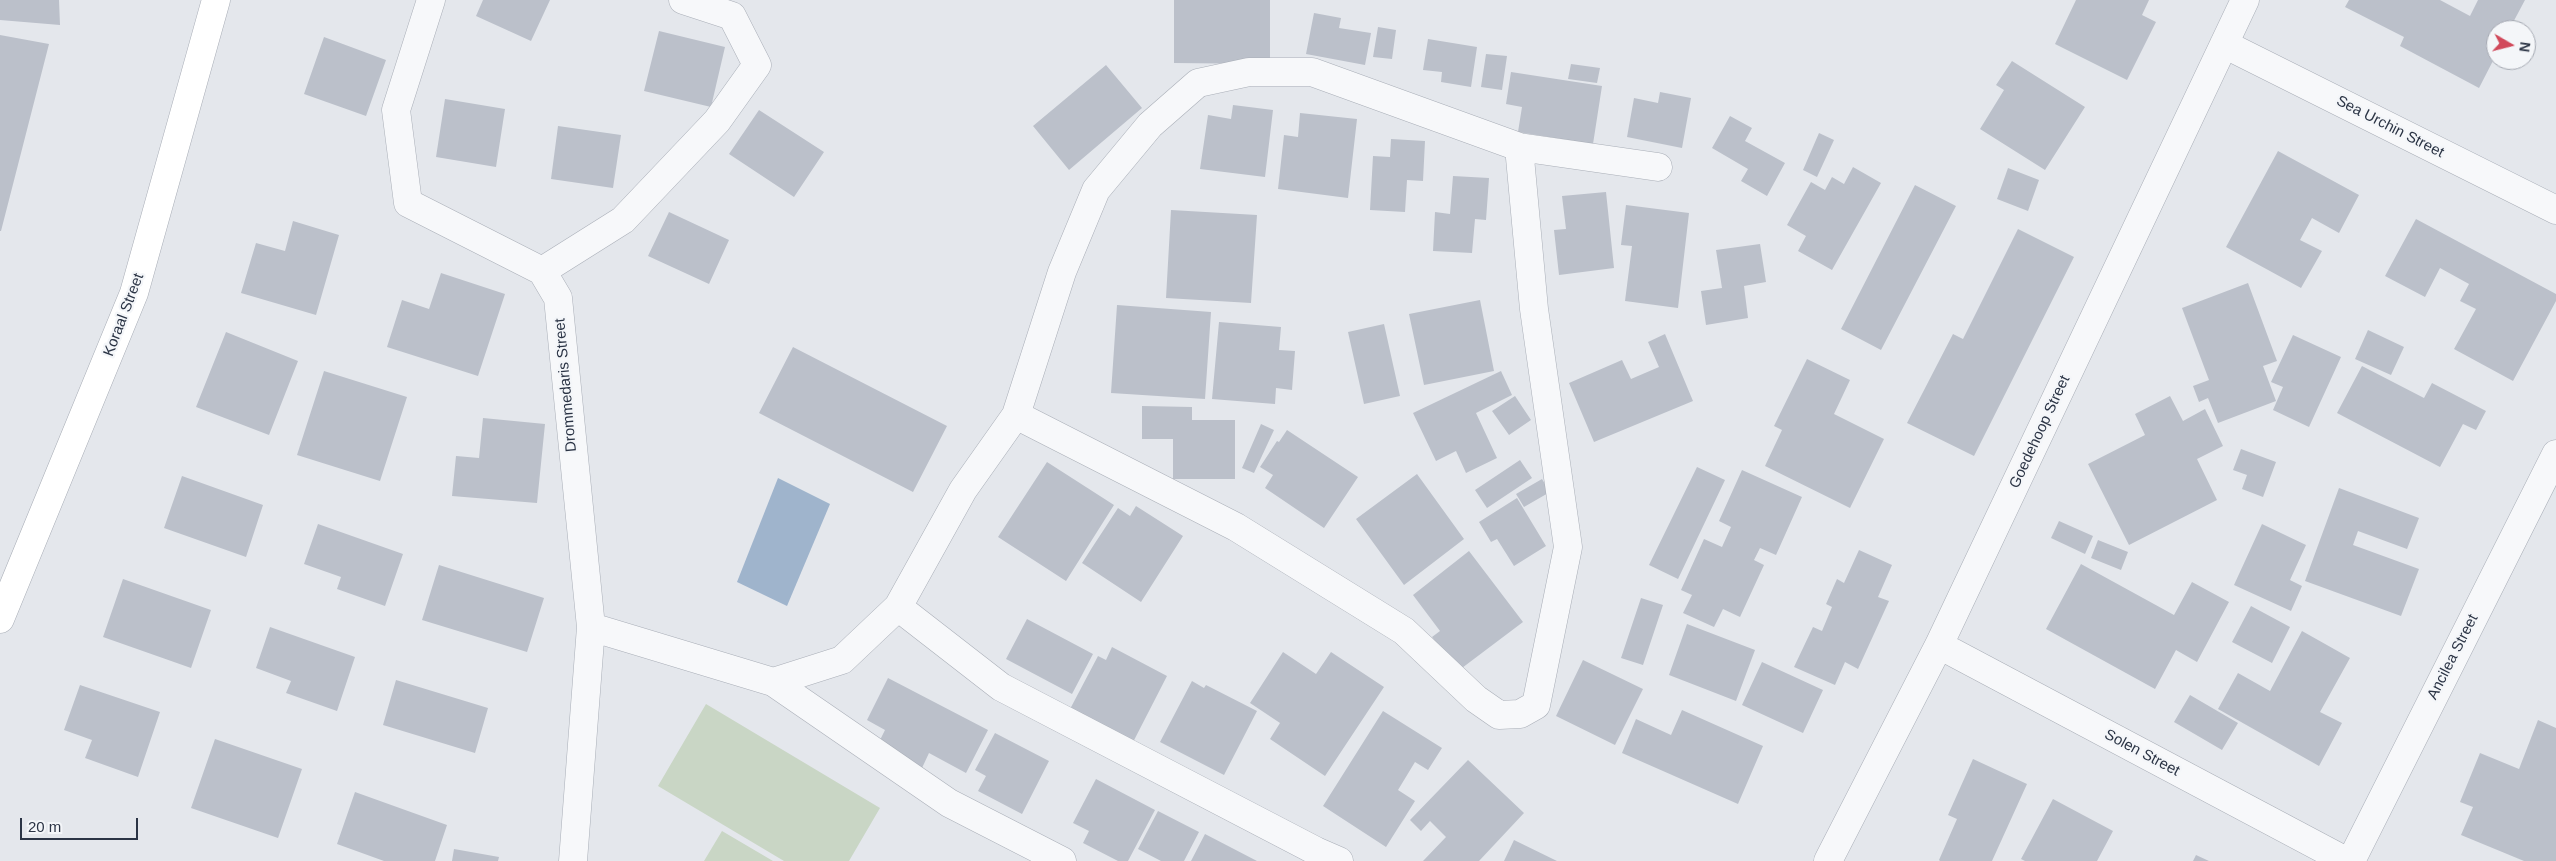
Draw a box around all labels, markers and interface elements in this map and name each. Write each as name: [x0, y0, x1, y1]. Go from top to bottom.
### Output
north arrow: [2486, 20, 2536, 70]
text: N: [2516, 41, 2533, 53]
street label: Sea Urchin Street: [2333, 92, 2447, 162]
street label: Koraal Street: [100, 271, 148, 359]
street label: Drommedaris Street: [551, 317, 581, 453]
street label: Goedehoop Street: [2006, 373, 2074, 491]
street label: Ancilea Street: [2424, 611, 2482, 703]
street label: Solen Street: [2101, 726, 2183, 780]
scale bar: [22, 808, 140, 840]
text: 20 m: [28, 818, 61, 835]

